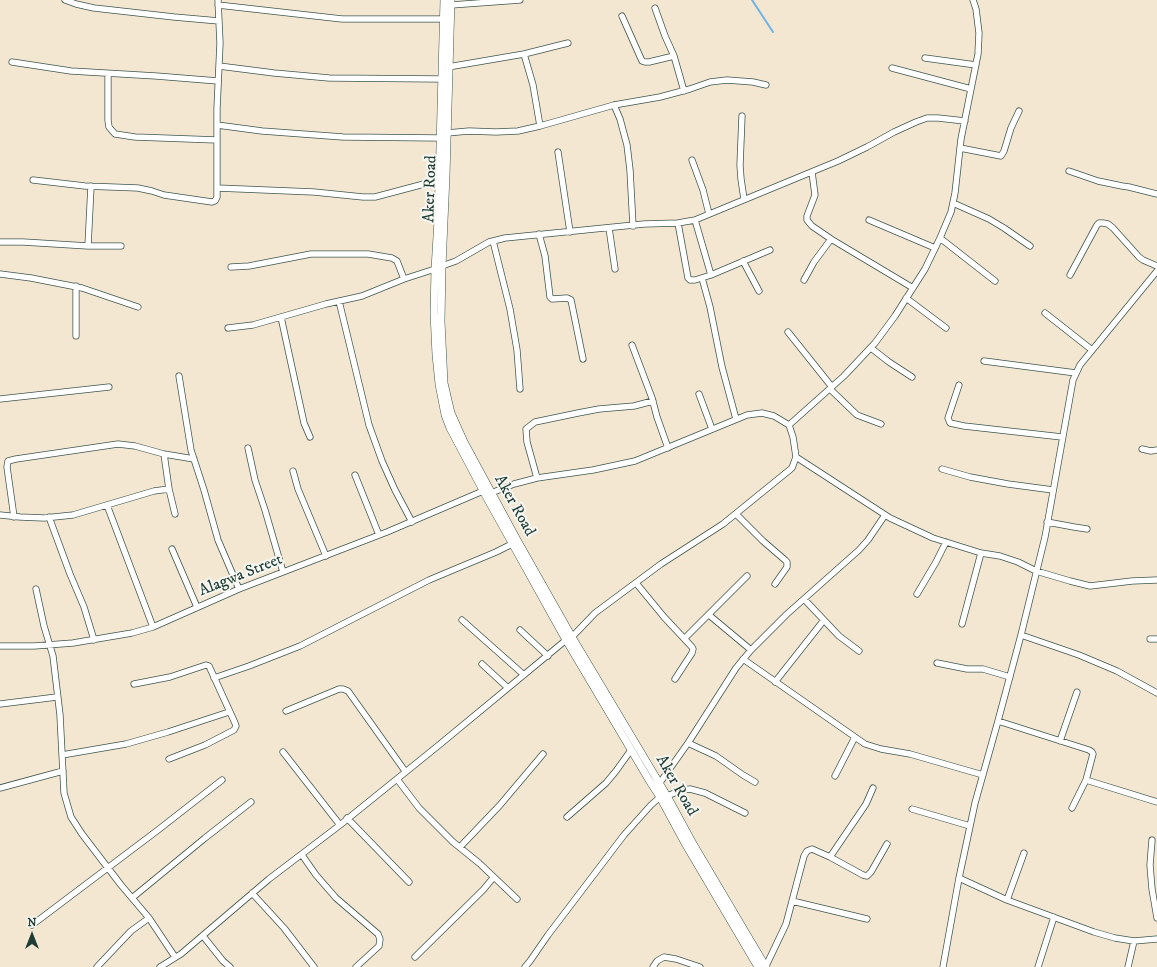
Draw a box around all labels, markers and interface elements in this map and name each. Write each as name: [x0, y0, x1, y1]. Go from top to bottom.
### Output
street label: Aker Road: [420, 155, 442, 223]
street label: Aker Road: [489, 472, 539, 540]
street label: Alagwa Street: [197, 551, 285, 601]
street label: Aker Road: [651, 752, 701, 820]
north arrow: [12, 915, 52, 955]
text: N: [27, 916, 37, 930]

